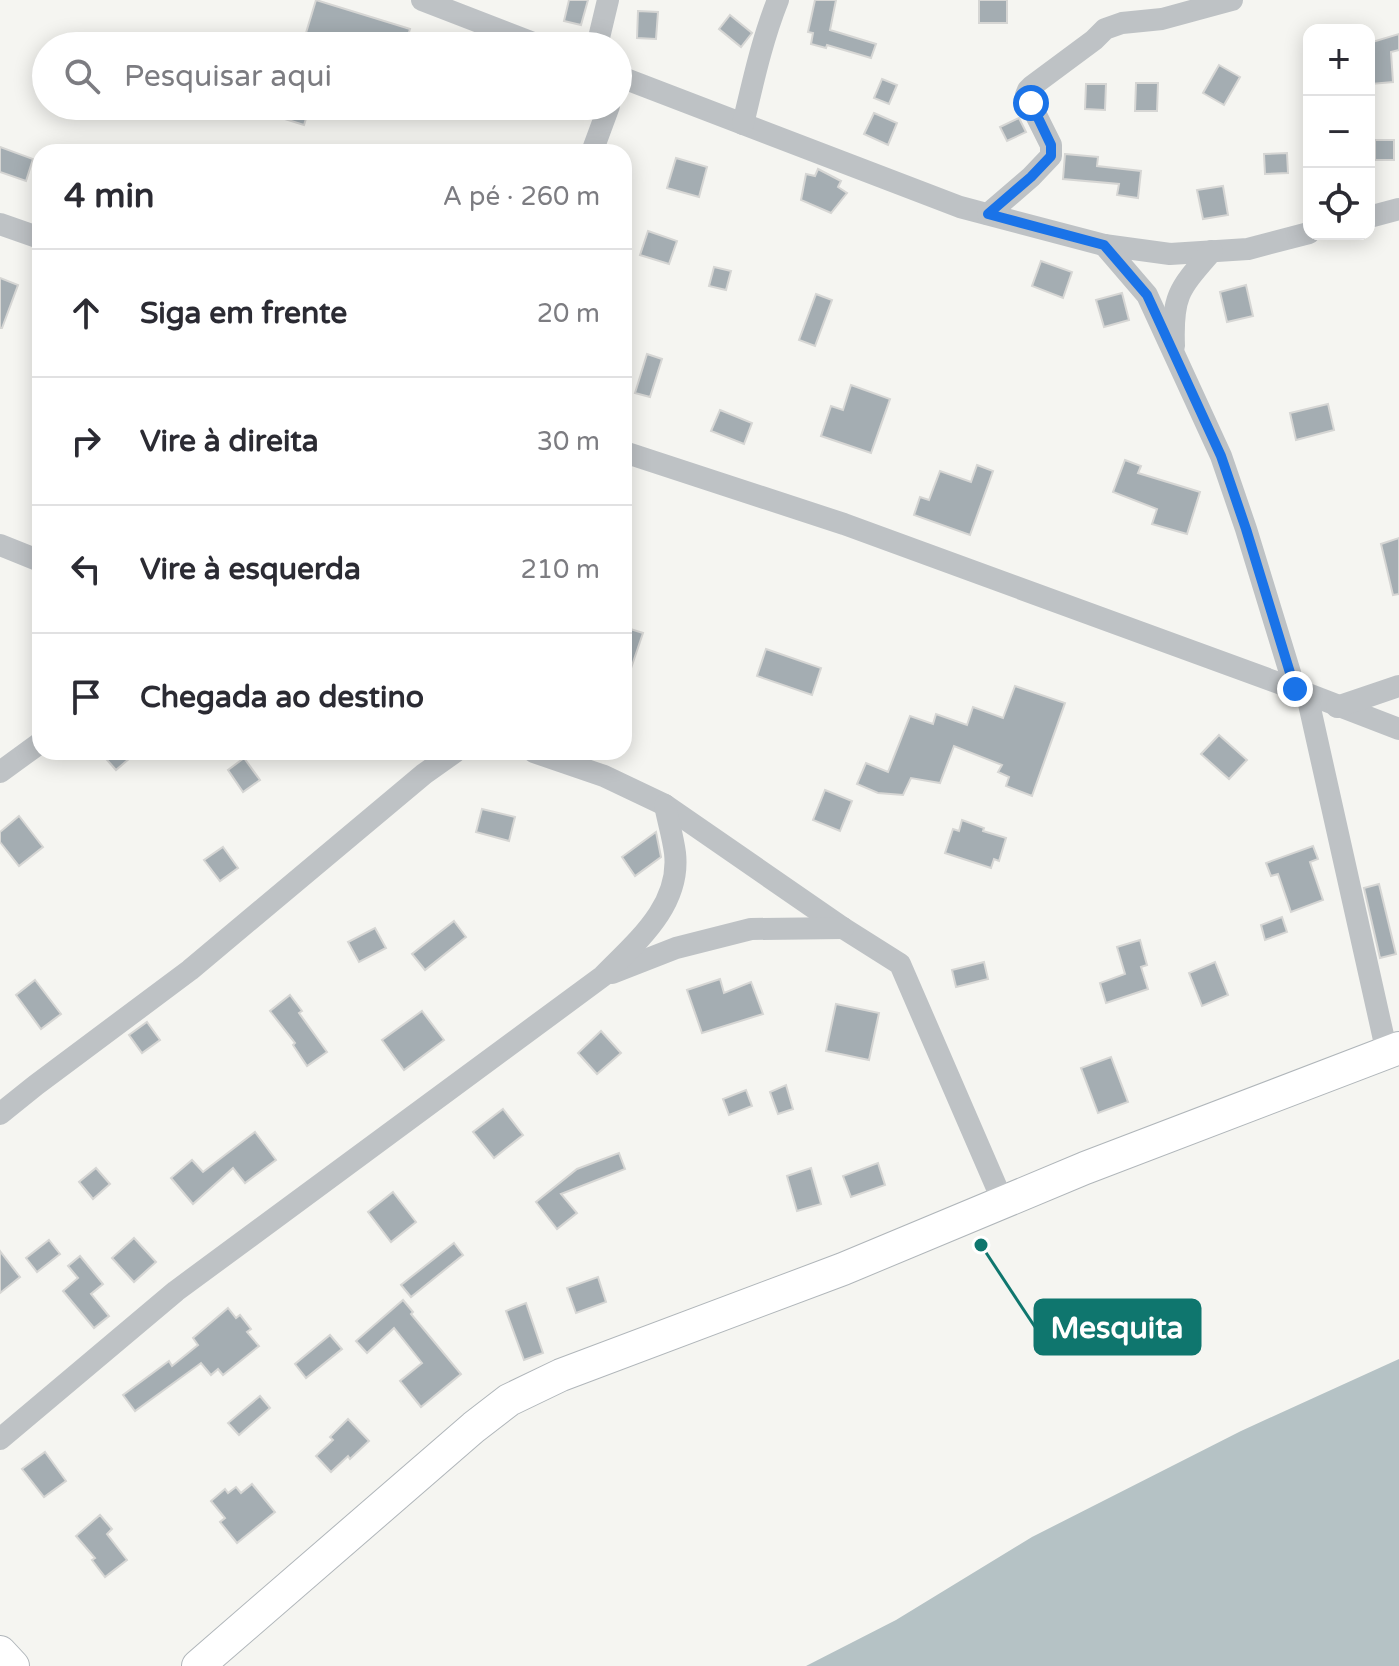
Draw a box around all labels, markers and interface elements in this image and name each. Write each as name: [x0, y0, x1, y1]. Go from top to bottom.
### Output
map controls: [1303, 24, 1375, 240]
button: +: [1303, 24, 1375, 96]
search box: [32, 32, 632, 120]
icon: search: [60, 54, 104, 98]
text: Pesquisar aqui: [124, 58, 332, 95]
route start: [1013, 85, 1049, 121]
button: −: [1303, 96, 1375, 168]
button: locate: [1303, 168, 1375, 240]
text: 4 min: [64, 176, 155, 217]
text: A pé · 260 m: [443, 181, 600, 212]
icon: ahead: [64, 291, 108, 335]
text: Siga em frente: [140, 295, 347, 332]
text: 20 m: [537, 298, 600, 329]
icon: right: [64, 419, 108, 463]
text: Vire à direita: [140, 423, 319, 460]
text: 30 m: [537, 426, 600, 457]
icon: left: [64, 547, 108, 591]
text: Vire à esquerda: [140, 551, 361, 588]
text: 210 m: [520, 554, 600, 585]
route end: [1277, 671, 1313, 707]
icon: arrive: [64, 675, 108, 719]
text: Chegada ao destino: [140, 679, 424, 716]
callout: Mesquita: [1035, 1300, 1200, 1354]
text: Mesquita: [1051, 1310, 1183, 1347]

